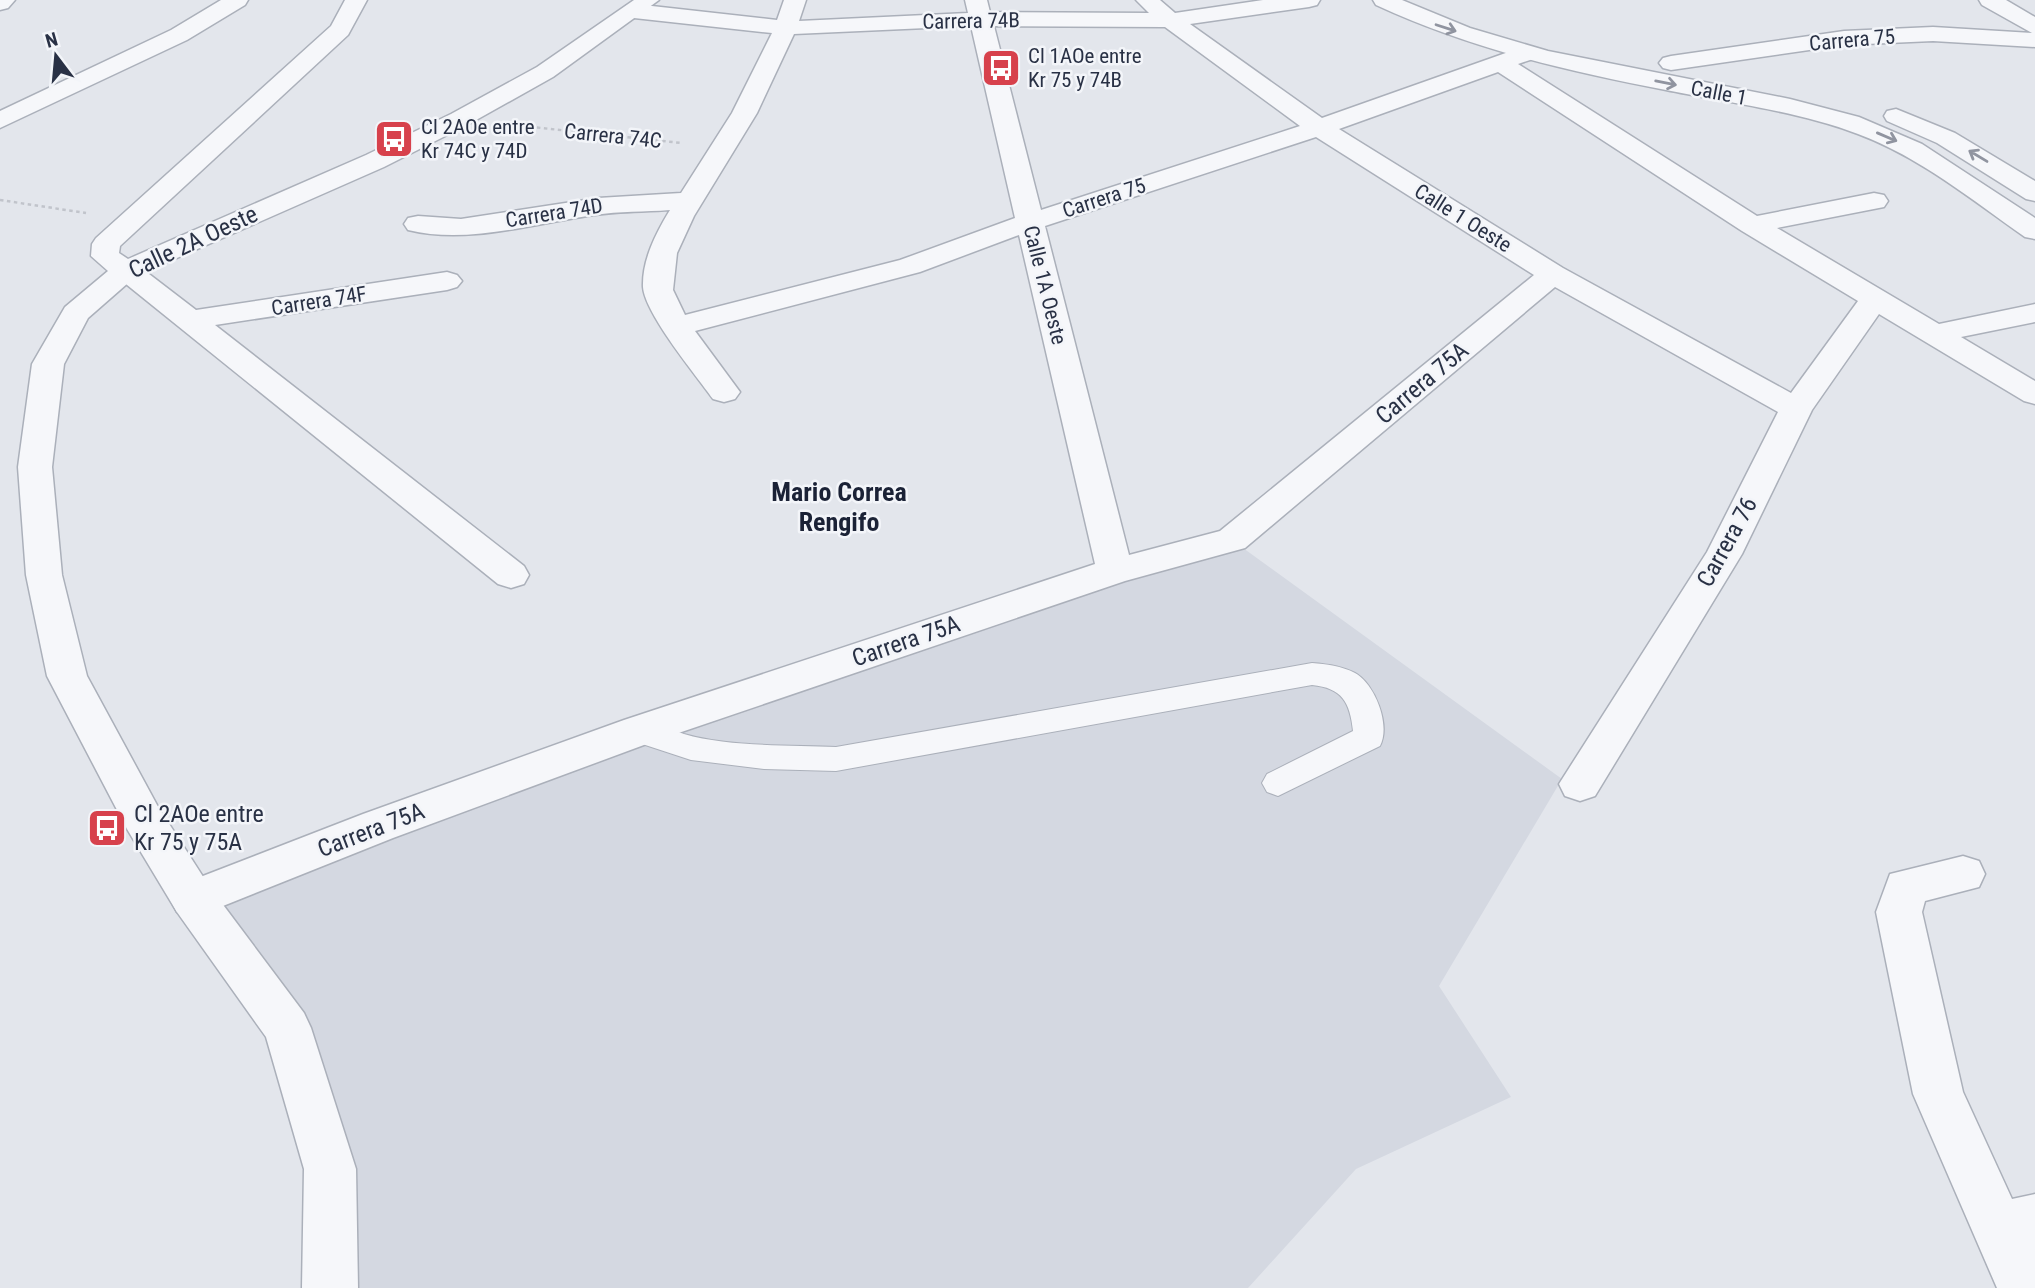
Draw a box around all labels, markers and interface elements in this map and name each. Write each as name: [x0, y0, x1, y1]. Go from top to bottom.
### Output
street label: Carrera 74B: [922, 8, 1020, 34]
north arrow: [21, 21, 91, 91]
one-way arrow: [1434, 23, 1456, 35]
street label: Carrera 75: [1808, 24, 1896, 56]
text: N: [43, 27, 60, 53]
place label: Cl 1AOe entre Kr 75 y 74B: [1028, 44, 1142, 92]
bus stop icon: Cl 1AOe entre Kr 75 y 74B: [980, 47, 1022, 89]
street label: Calle 1: [1689, 76, 1749, 110]
one-way arrow: [1654, 77, 1677, 91]
place label: Cl 2AOe entre Kr 74C y 74D: [421, 115, 535, 163]
bus stop icon: Cl 2AOe entre Kr 74C y 74D: [373, 118, 415, 160]
street label: Carrera 74C: [563, 119, 663, 153]
one-way arrow: [1876, 131, 1897, 144]
one-way arrow: [1968, 148, 1988, 162]
street label: Carrera 75: [1059, 173, 1149, 223]
street label: Calle 1 Oeste: [1410, 179, 1516, 257]
street label: Carrera 74D: [504, 193, 604, 233]
street label: Calle 2A Oeste: [124, 200, 262, 284]
street label: Calle 1A Oeste: [1019, 223, 1071, 347]
street label: Carrera 74F: [270, 282, 368, 320]
street label: Carrera 75A: [1370, 336, 1474, 430]
district label: Mario Correa Rengifo: [771, 477, 907, 537]
street label: Carrera 76: [1691, 492, 1763, 592]
street label: Carrera 75A: [848, 609, 964, 672]
street label: Carrera 75A: [314, 797, 429, 863]
place label: Cl 2AOe entre Kr 75 y 75A: [134, 800, 264, 856]
bus stop icon: Cl 2AOe entre Kr 75 y 75A: [86, 807, 128, 849]

